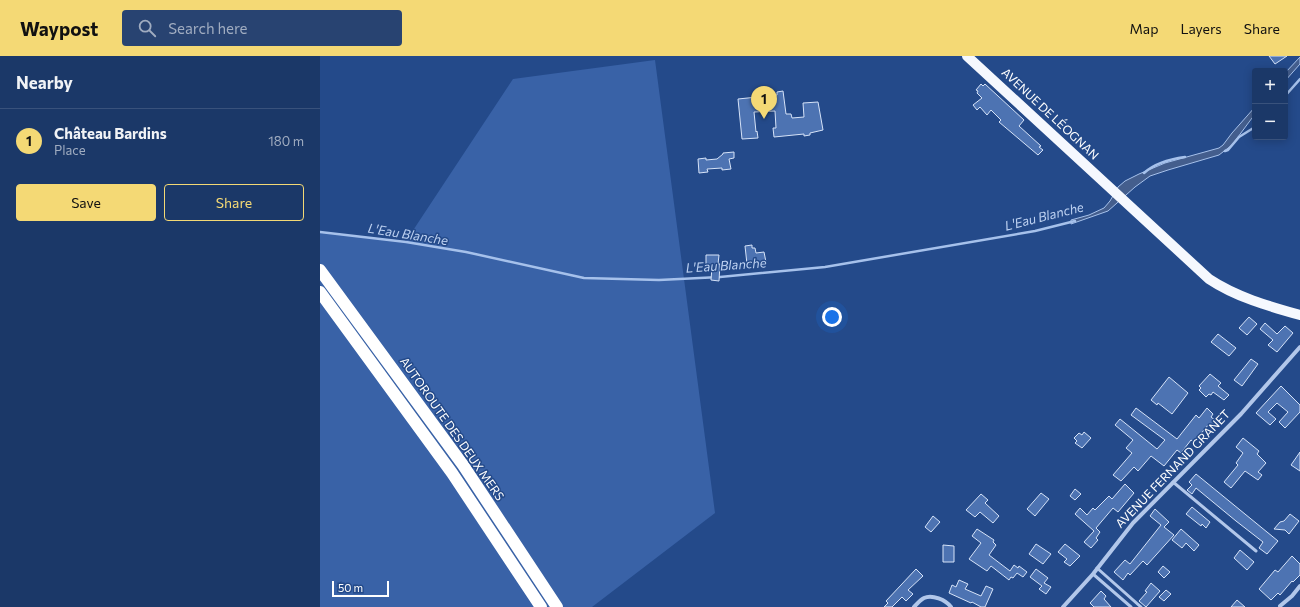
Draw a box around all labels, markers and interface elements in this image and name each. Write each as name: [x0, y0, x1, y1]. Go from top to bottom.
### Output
search box: [122, 10, 402, 46]
text: Waypost: [20, 17, 98, 40]
icon: search: [136, 17, 158, 39]
text: Search here: [168, 19, 248, 37]
text: Map: [1130, 20, 1158, 37]
text: Layers: [1180, 20, 1222, 37]
text: Share: [1244, 20, 1280, 37]
street label: AVENUE DE LÉOGNAN: [999, 65, 1102, 162]
map controls: [1252, 68, 1288, 140]
button: +: [1252, 68, 1288, 104]
text: Nearby: [16, 72, 73, 93]
pin: 1: [751, 86, 777, 119]
button: −: [1252, 104, 1288, 140]
text: Château Bardins: [54, 124, 167, 142]
text: 1: [26, 133, 32, 149]
text: 180 m: [268, 133, 304, 149]
text: Place: [54, 142, 86, 158]
button: Save: [16, 184, 156, 221]
button: Share: [164, 184, 304, 221]
water label: L'Eau Blanche: [1003, 198, 1085, 234]
water label: L'Eau Blanche: [367, 220, 449, 248]
water label: L'Eau Blanche: [685, 254, 767, 276]
your location: [822, 307, 842, 327]
street label: AUTOROUTE DES DEUX MERS: [398, 354, 508, 503]
street label: AVENUE FERNAND GRANET: [1112, 406, 1233, 530]
scale bar: [332, 579, 389, 598]
text: 50 m: [338, 581, 363, 594]

